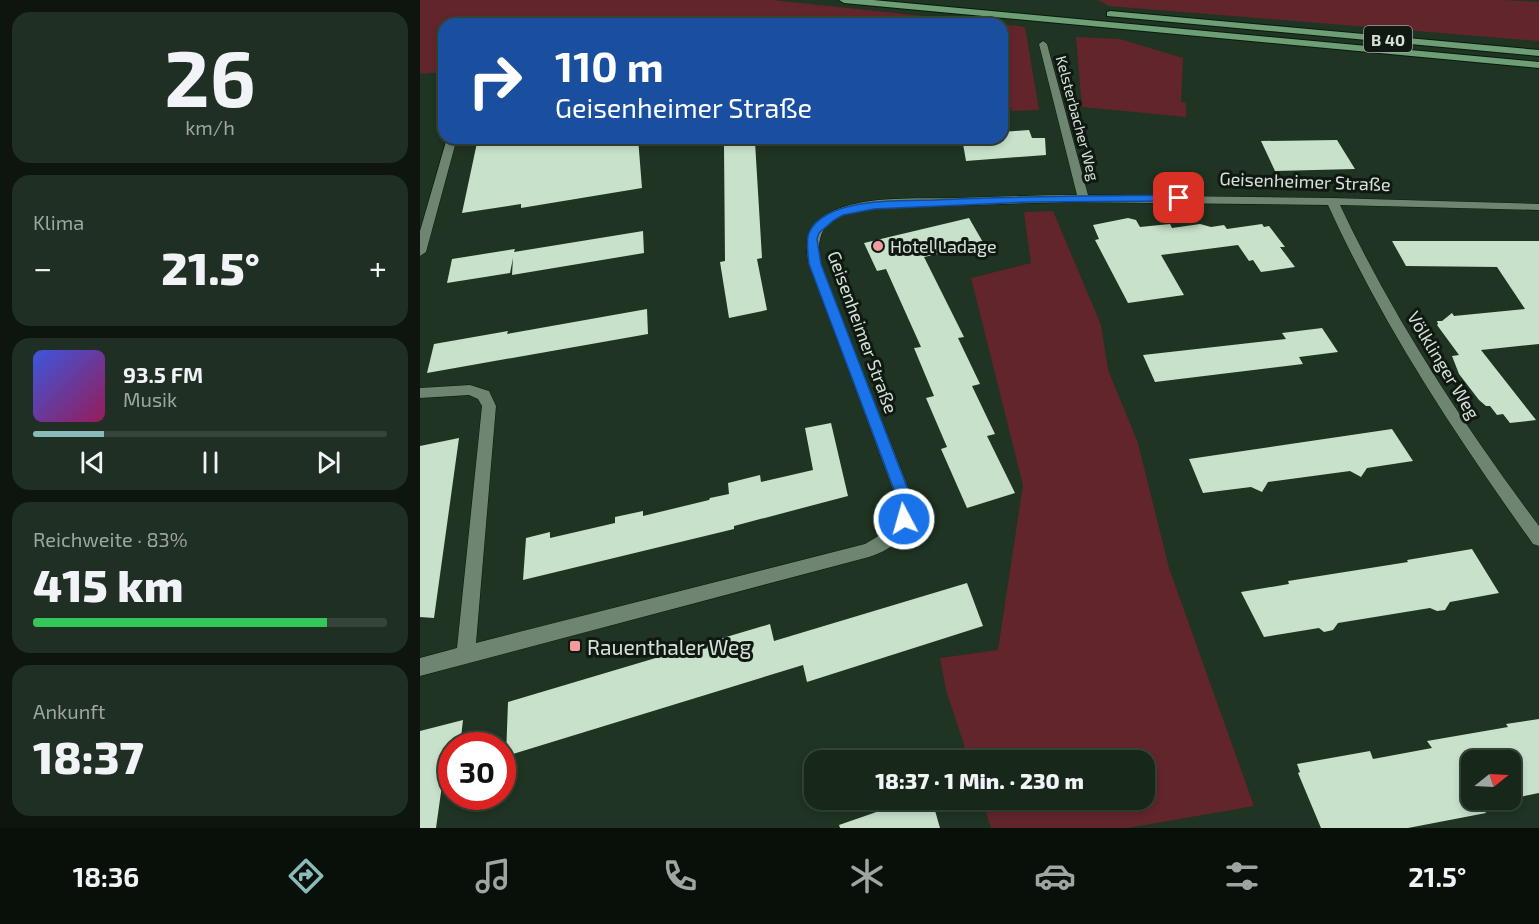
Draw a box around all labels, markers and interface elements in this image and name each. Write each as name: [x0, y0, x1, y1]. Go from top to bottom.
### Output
road number: B 40: [1364, 26, 1412, 52]
text: 26: [164, 29, 256, 123]
text: 110 m: [555, 40, 664, 90]
icon: right: [456, 42, 534, 120]
street label: Kelsterbacher Weg: [1053, 54, 1104, 183]
text: Geisenheimer Straße: [555, 91, 812, 123]
text: km/h: [185, 115, 235, 139]
street label: Geisenheimer Straße: [1219, 167, 1391, 195]
pin: [1153, 172, 1204, 223]
icon: arrive: [1162, 181, 1195, 214]
text: Klima: [33, 210, 84, 234]
place label: Hotel Ladage: [890, 235, 997, 257]
marker: Hotel Ladage: [871, 239, 885, 253]
text: 21.5°: [161, 240, 260, 294]
text: −: [33, 247, 52, 287]
text: +: [369, 247, 387, 287]
street label: Geisenheimer Straße: [823, 248, 903, 416]
street label: Völklinger Weg: [1403, 307, 1485, 423]
text: 93.5 FM: [123, 361, 203, 387]
text: Musik: [123, 387, 177, 411]
icon: previous: [76, 446, 109, 479]
icon: pause: [194, 446, 227, 479]
icon: next: [312, 446, 345, 479]
position arrow: [872, 487, 936, 551]
text: Reichweite · 83%: [33, 527, 188, 551]
text: 415 km: [33, 557, 183, 611]
place label: Rauenthaler Weg: [587, 634, 751, 659]
marker: Rauenthaler Weg: [568, 639, 582, 653]
text: Ankunft: [33, 699, 105, 723]
text: 18:37: [33, 729, 144, 783]
speed limit sign: 30: [438, 732, 516, 810]
north arrow: [1461, 750, 1521, 810]
map controls: [1461, 750, 1521, 810]
text: 18:37 · 1 Min. · 230 m: [875, 767, 1084, 793]
icon: directions: [285, 855, 327, 897]
icon: music: [472, 855, 514, 897]
icon: phone: [659, 855, 701, 897]
icon: climate: [846, 855, 888, 897]
icon: car: [1034, 855, 1076, 897]
icon: filters: [1221, 855, 1263, 897]
text: 18:36: [73, 860, 139, 892]
text: 21.5°: [1408, 860, 1466, 892]

